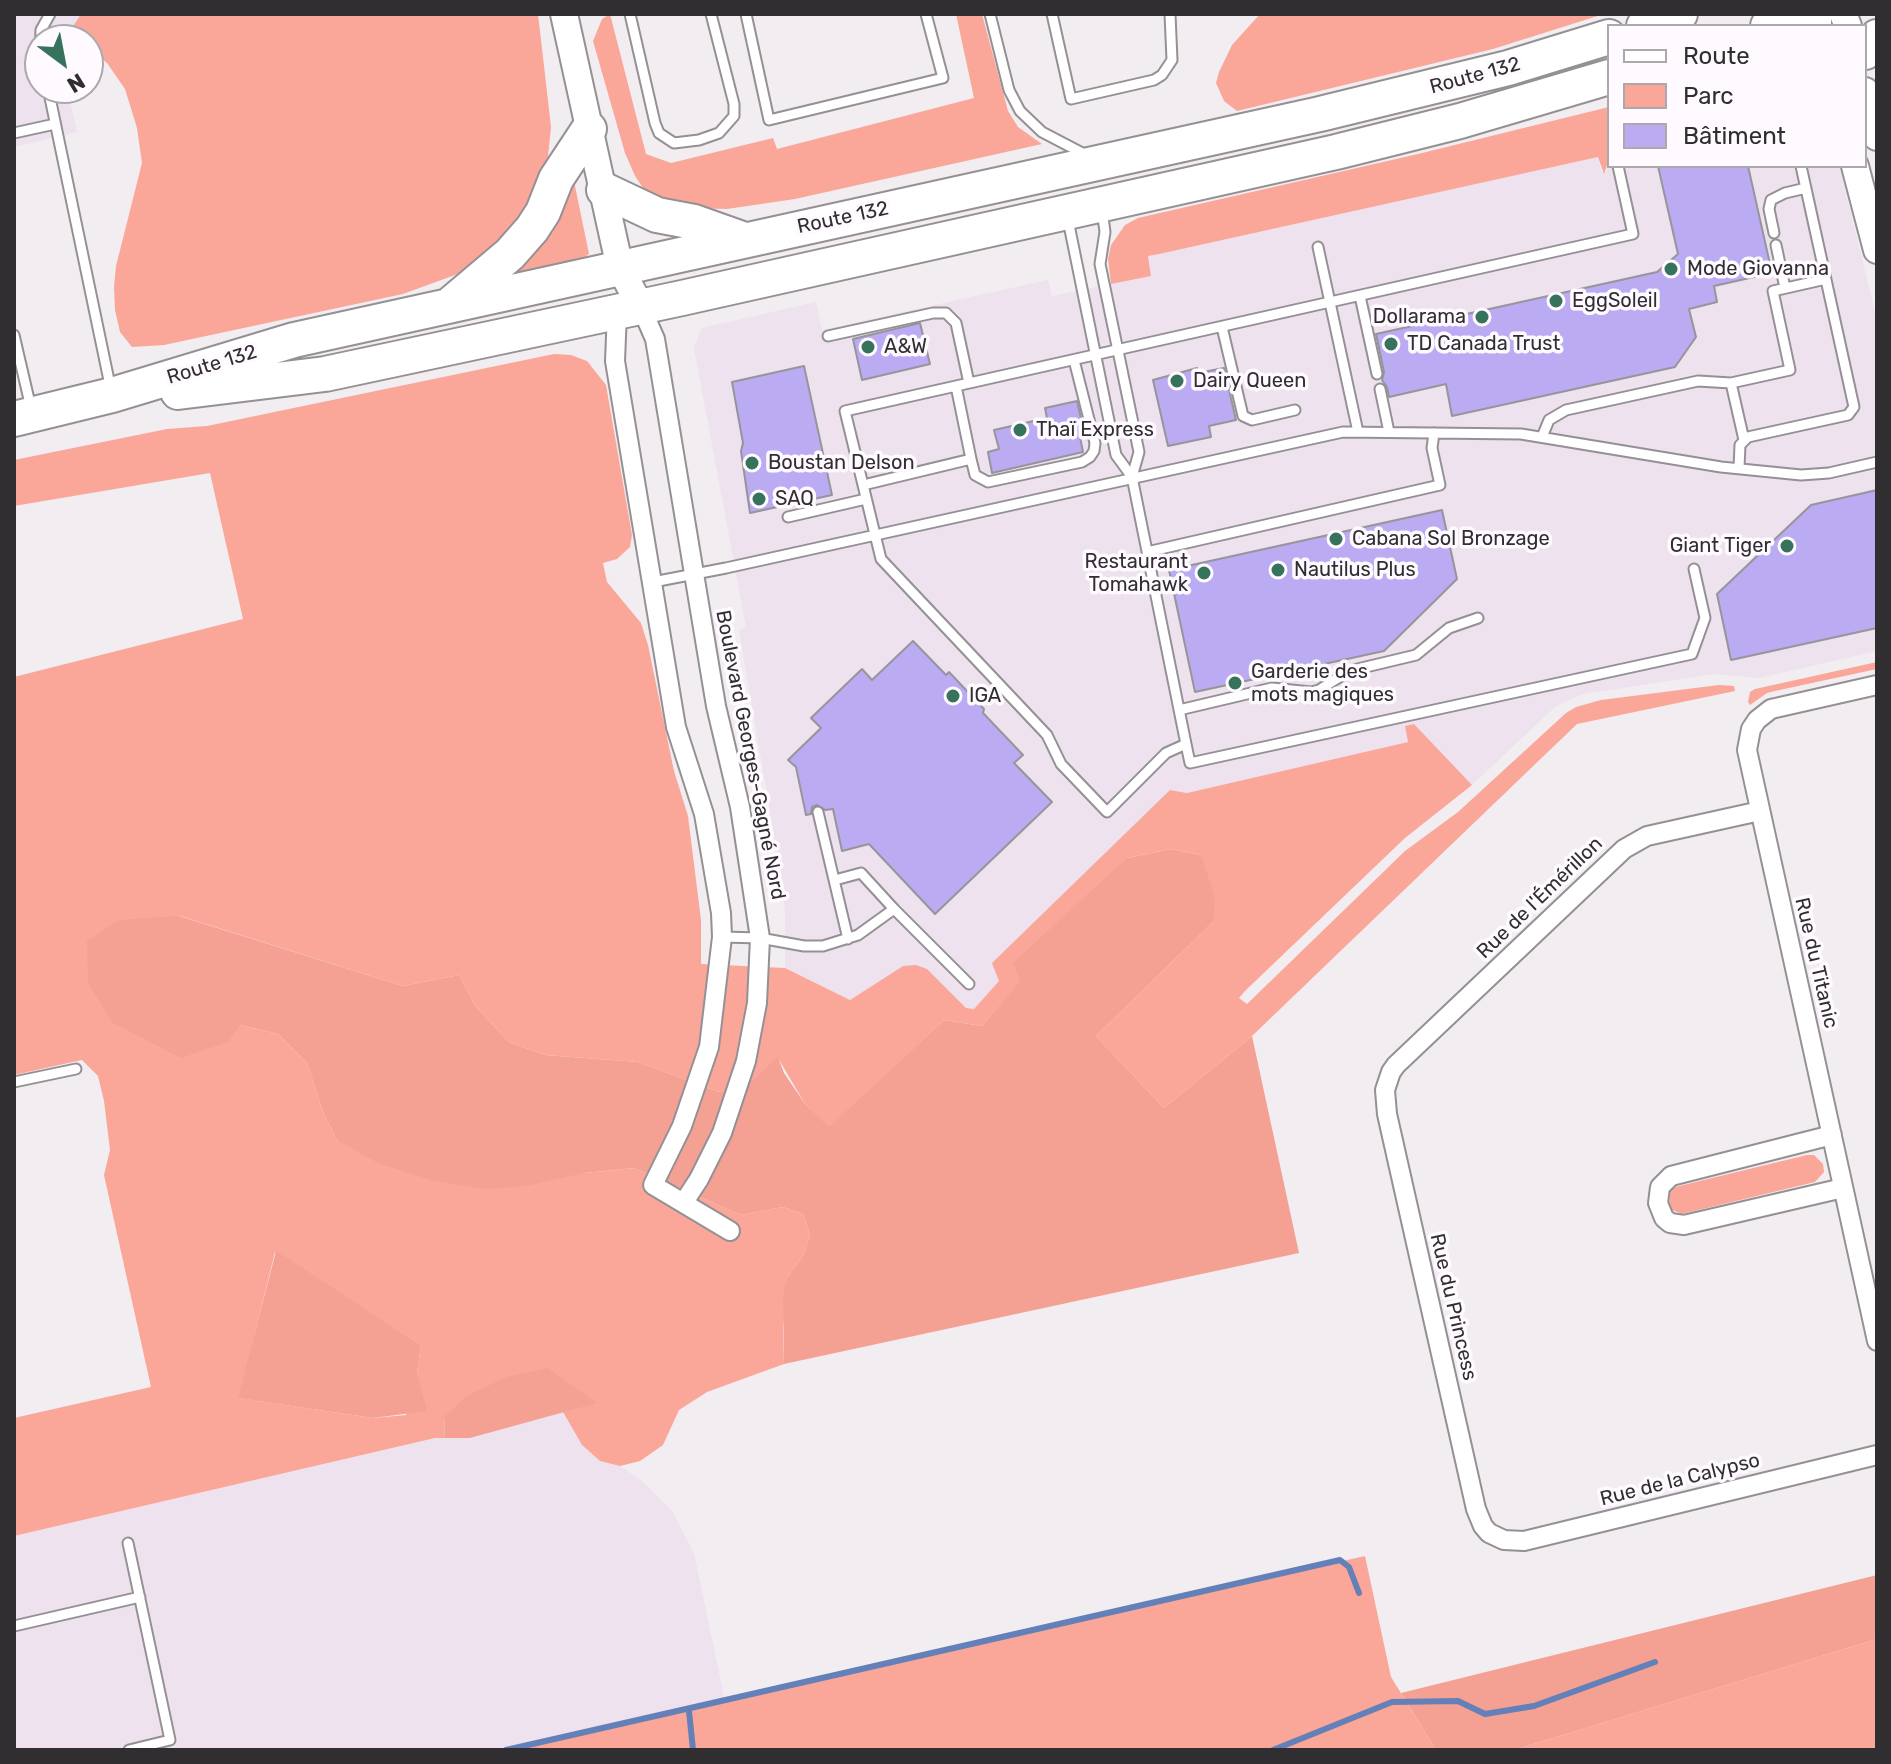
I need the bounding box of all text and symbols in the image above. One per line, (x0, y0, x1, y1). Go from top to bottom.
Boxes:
north arrow (24, 24, 104, 104)
legend (1607, 24, 1867, 168)
text: Route (1683, 42, 1750, 70)
street label: Route 132 (1427, 52, 1523, 100)
text: N (62, 67, 90, 99)
text: Parc (1683, 82, 1734, 110)
text: Bâtiment (1683, 122, 1786, 150)
street label: Route 132 (795, 197, 891, 239)
place label: Mode Giovanna (1687, 257, 1829, 281)
marker: Mode Giovanna (1662, 260, 1680, 278)
place label: EggSoleil (1572, 289, 1658, 313)
marker: EggSoleil (1547, 292, 1565, 310)
place label: Dollarama (1373, 305, 1466, 329)
marker: Dollarama (1473, 308, 1491, 326)
place label: TD Canada Trust (1407, 332, 1560, 356)
place label: A&W (884, 335, 927, 359)
marker: TD Canada Trust (1382, 335, 1400, 353)
marker: A&W (859, 338, 877, 356)
street label: Route 132 (164, 340, 260, 390)
place label: Dairy Queen (1193, 369, 1306, 393)
marker: Dairy Queen (1168, 372, 1186, 390)
place label: Thaï Express (1036, 418, 1154, 442)
marker: Thaï Express (1011, 421, 1029, 439)
place label: Boustan Delson (768, 451, 915, 475)
marker: Boustan Delson (743, 454, 761, 472)
place label: SAQ (775, 487, 814, 511)
marker: SAQ (750, 490, 768, 508)
place label: Cabana Sol Bronzage (1352, 527, 1550, 551)
marker: Cabana Sol Bronzage (1327, 530, 1345, 548)
place label: Giant Tiger (1670, 534, 1771, 558)
marker: Giant Tiger (1778, 537, 1796, 555)
place label: Restaurant Tomahawk (1084, 550, 1188, 597)
place label: Nautilus Plus (1294, 558, 1416, 582)
marker: Nautilus Plus (1269, 561, 1287, 579)
marker: Restaurant Tomahawk (1195, 564, 1213, 582)
street label: Boulevard Georges-Gagné Nord (710, 608, 790, 902)
place label: Garderie des mots magiques (1251, 660, 1394, 707)
marker: Garderie des mots magiques (1226, 674, 1244, 692)
place label: IGA (969, 684, 1001, 708)
marker: IGA (944, 687, 962, 705)
street label: Rue de l'Émérillon (1472, 832, 1608, 964)
street label: Rue du Titanic (1789, 895, 1843, 1031)
street label: Rue du Princess (1424, 1231, 1482, 1383)
street label: Rue de la Calypso (1598, 1449, 1762, 1511)

